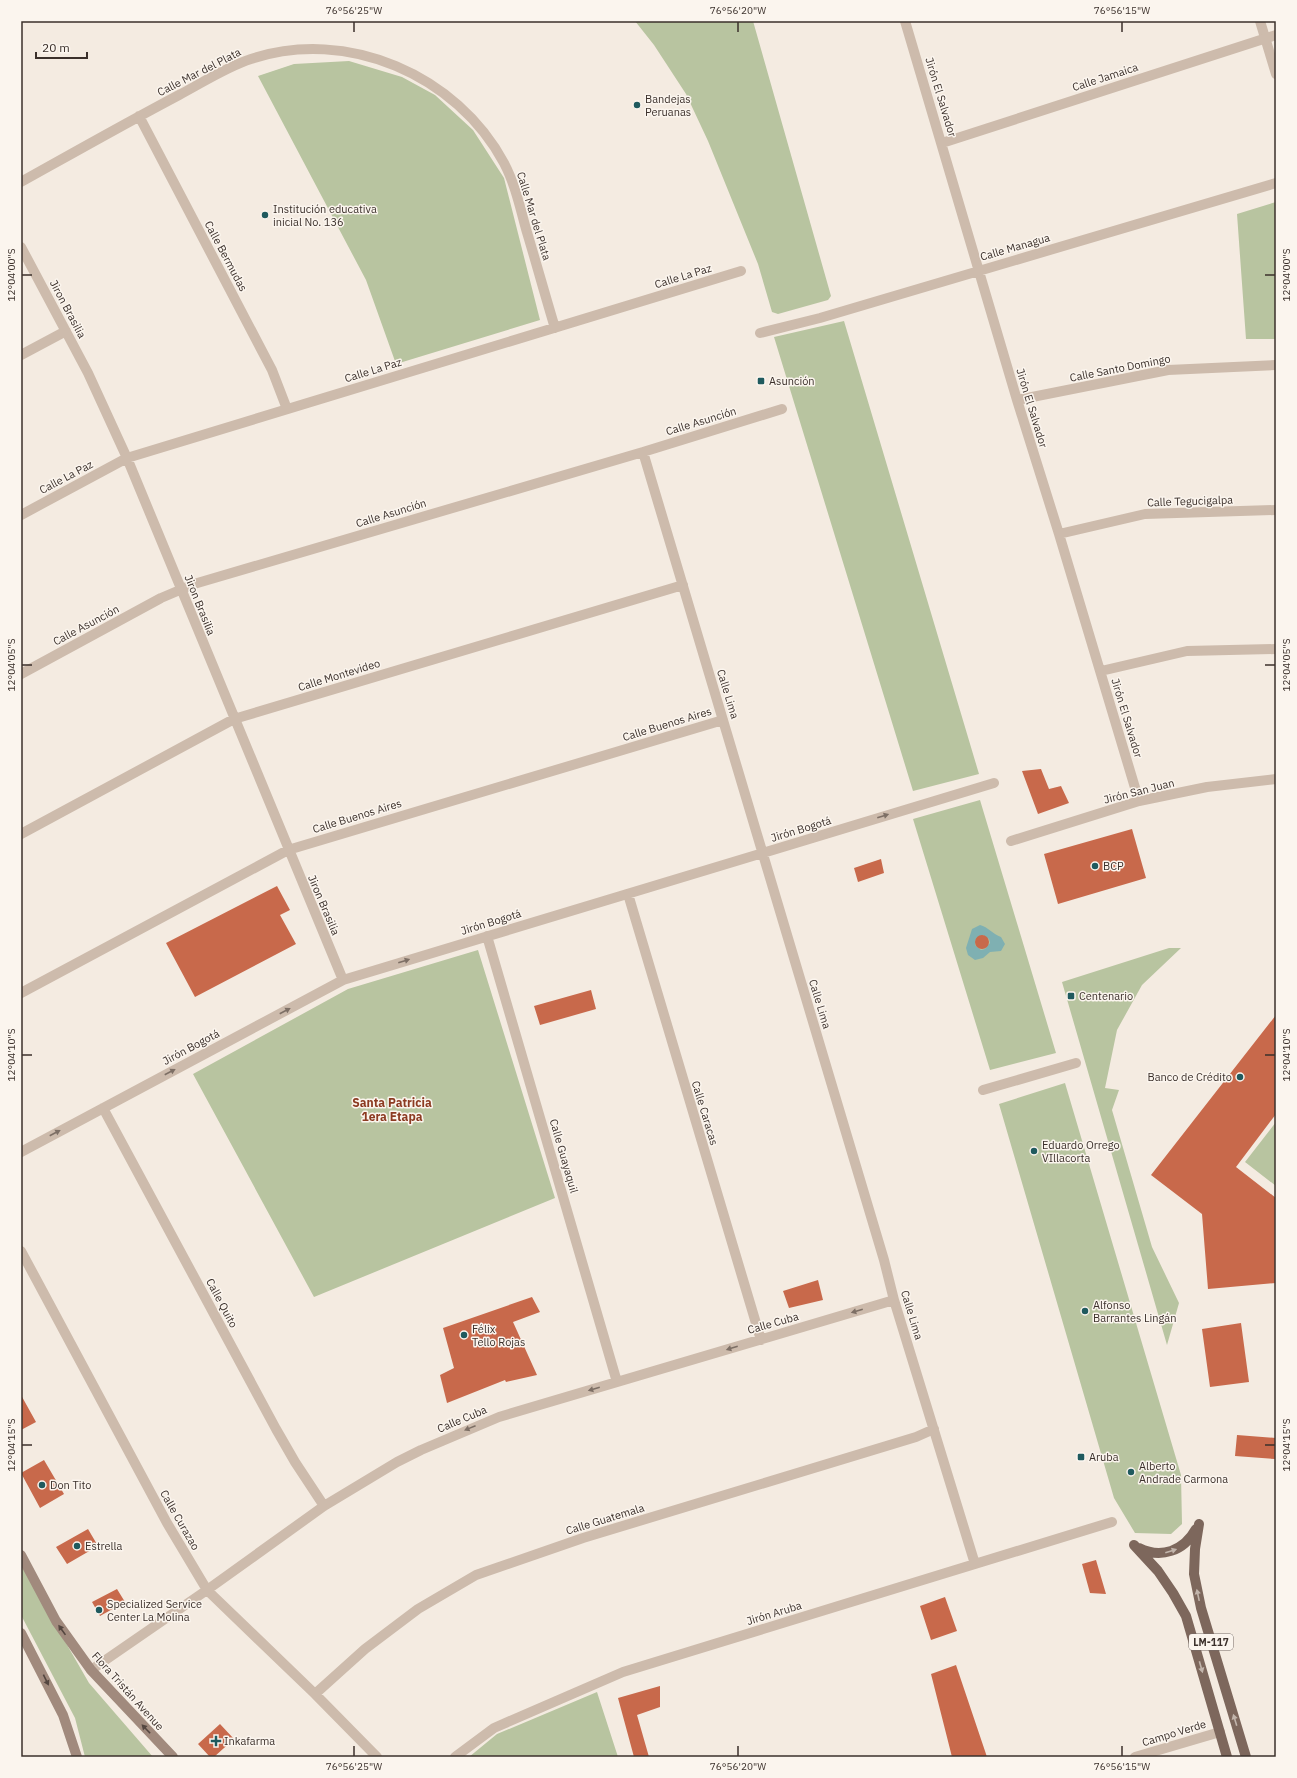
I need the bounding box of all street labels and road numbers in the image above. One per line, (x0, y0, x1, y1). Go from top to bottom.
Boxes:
street label: Calle Mar del Plata (155, 45, 243, 99)
street label: Jirón El Salvador (922, 56, 960, 138)
street label: Calle Jamaica (1070, 60, 1140, 94)
street label: Calle Mar del Plata (514, 170, 554, 262)
street label: Calle Bermudas (202, 218, 250, 294)
street label: Calle Managua (978, 230, 1052, 264)
street label: Calle La Paz (653, 261, 713, 291)
street label: Jiron Brasilia (47, 277, 89, 341)
street label: Calle Santo Domingo (1068, 351, 1172, 385)
street label: Calle La Paz (343, 355, 403, 385)
street label: Jirón El Salvador (1013, 367, 1051, 449)
street label: Calle Asunción (664, 404, 738, 438)
street label: Calle La Paz (37, 457, 95, 497)
street label: Calle Tegucigalpa (1147, 492, 1233, 509)
street label: Calle Asunción (354, 496, 428, 530)
street label: Jiron Brasilia (181, 573, 219, 637)
street label: Calle Asunción (51, 602, 121, 648)
street label: Calle Montevideo (296, 656, 382, 694)
street label: Calle Lima (714, 668, 742, 721)
street label: Jirón El Salvador (1108, 677, 1146, 759)
street label: Calle Buenos Aires (621, 704, 713, 744)
street label: Jirón San Juan (1102, 775, 1176, 807)
street label: Calle Buenos Aires (311, 796, 403, 836)
street label: Jirón Bogotá (769, 813, 833, 845)
street label: Jiron Brasilia (305, 873, 343, 937)
street label: Jirón Bogotá (459, 906, 523, 938)
street label: Calle Lima (806, 978, 834, 1031)
street label: Jirón Bogotá (160, 1026, 222, 1068)
street label: Calle Caracas (689, 1079, 721, 1147)
street label: Calle Guayaquil (547, 1117, 581, 1195)
street label: Calle Quito (203, 1276, 241, 1330)
street label: Calle Lima (898, 1289, 926, 1342)
street label: Calle Cuba (746, 1309, 800, 1337)
street label: Calle Cuba (435, 1402, 489, 1436)
street label: Calle Curazao (157, 1487, 203, 1553)
street label: Calle Guatemala (564, 1500, 646, 1538)
street label: Jirón Aruba (745, 1598, 803, 1628)
road number: LM-117 (1189, 1634, 1233, 1650)
street label: Flora Tristán Avenue (89, 1649, 167, 1733)
street label: Campo Verde (1140, 1717, 1208, 1749)

